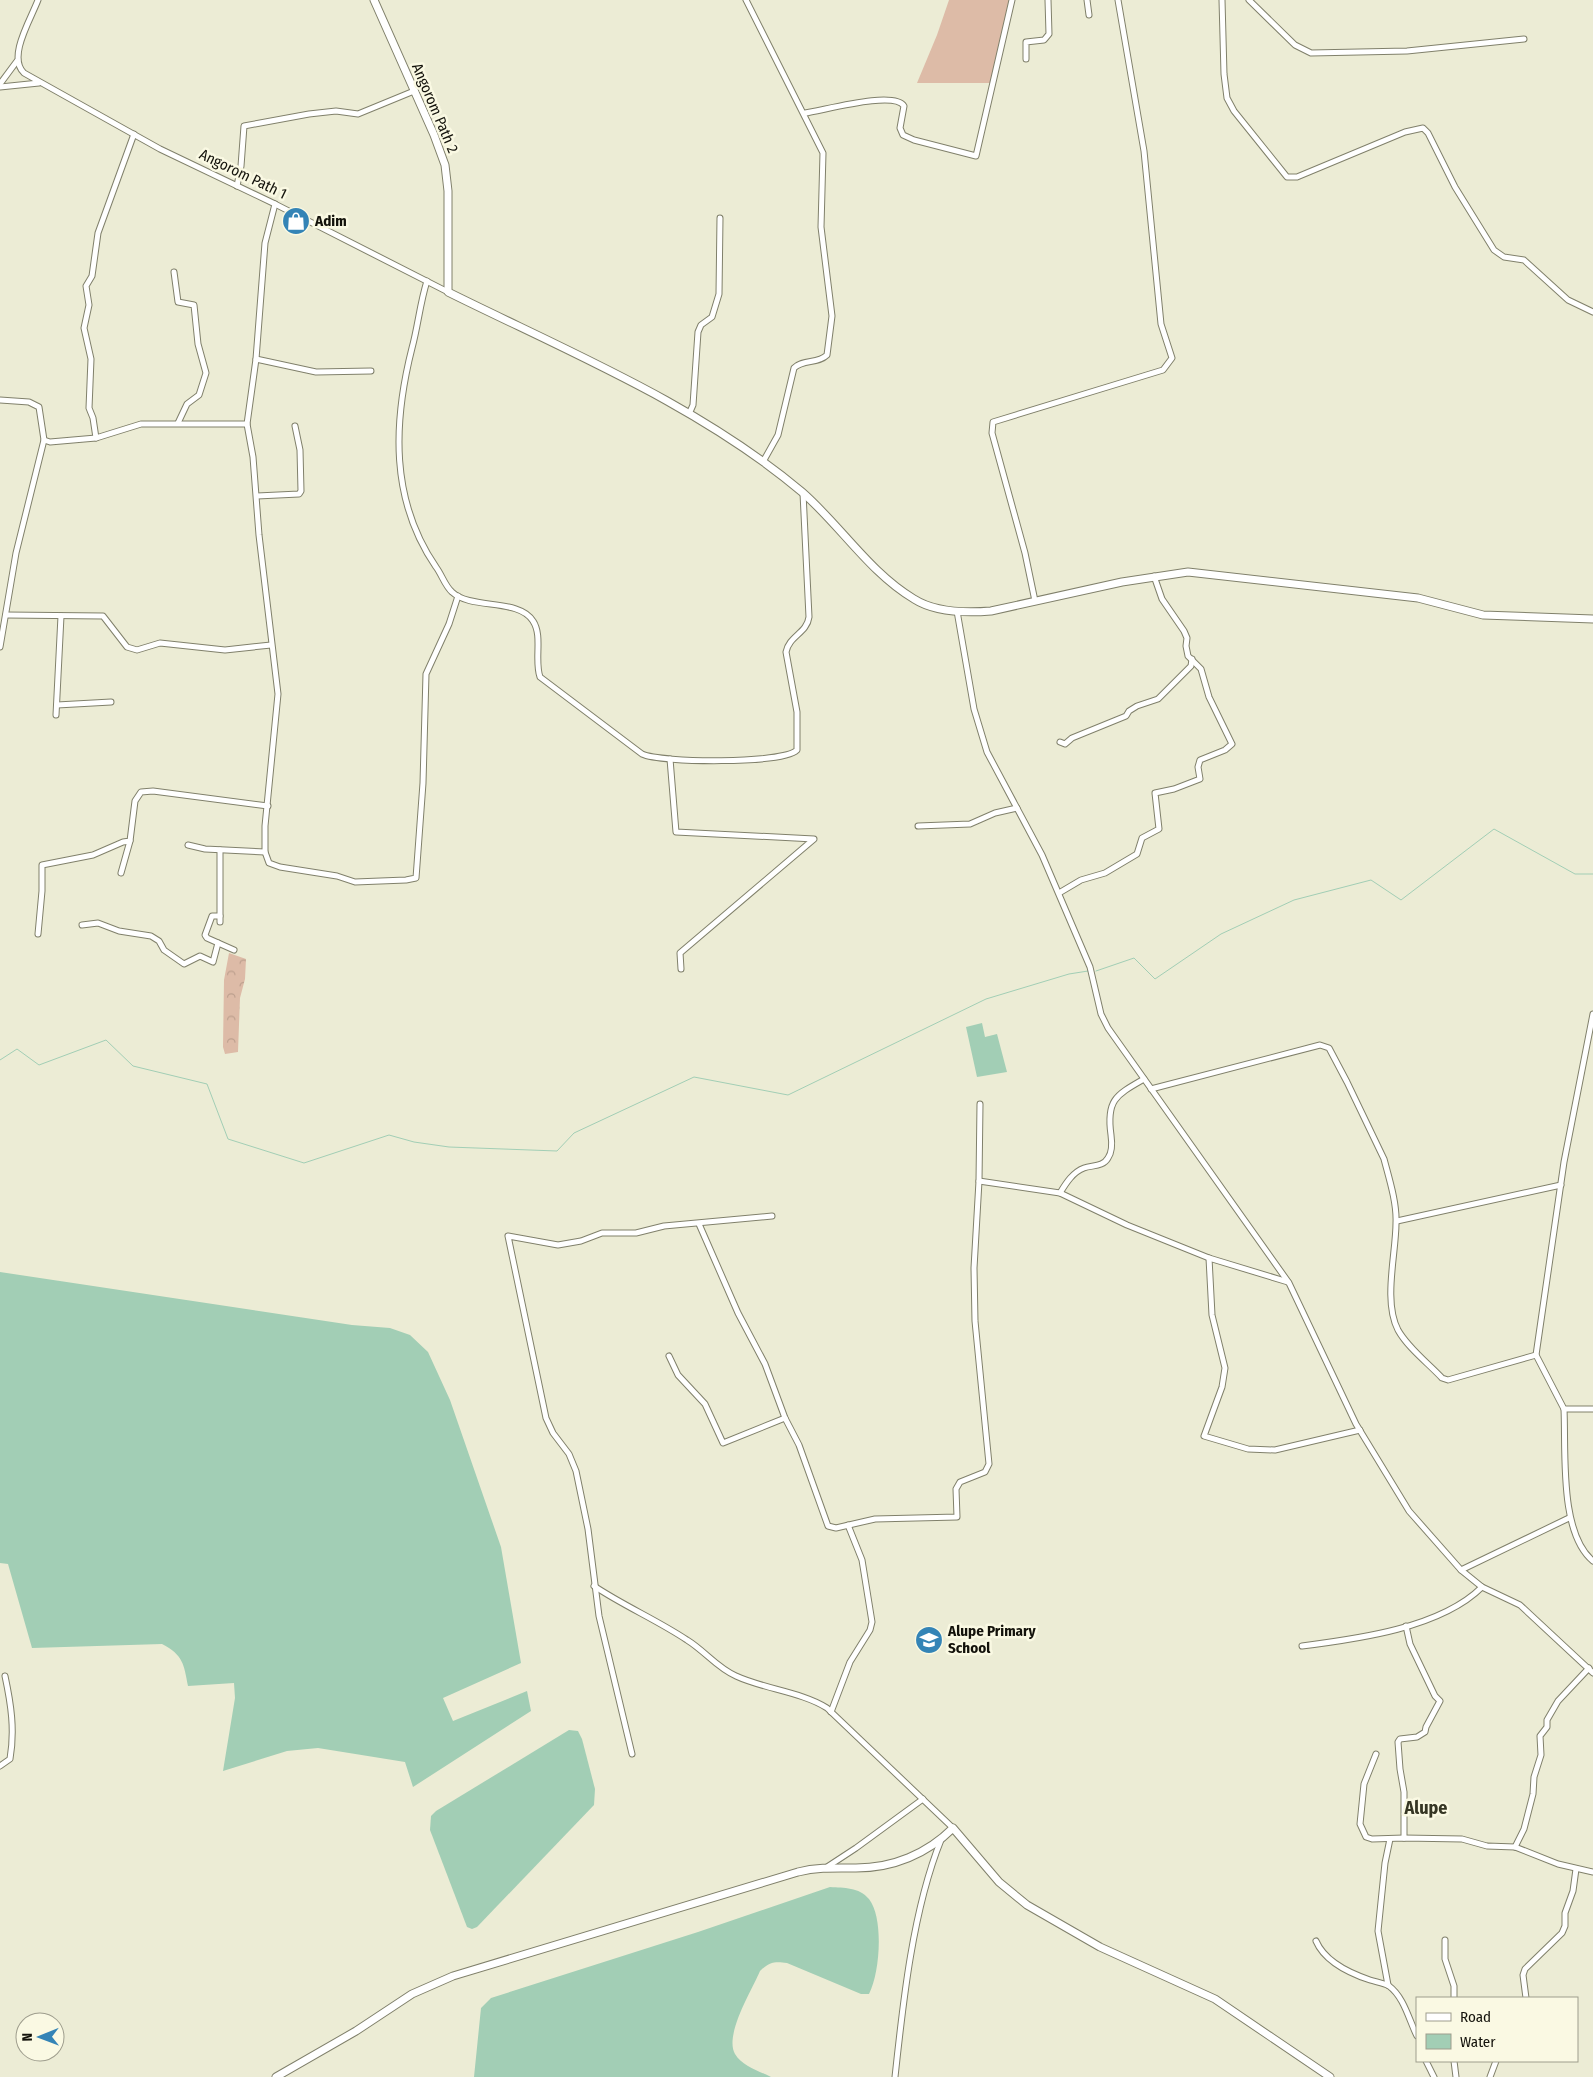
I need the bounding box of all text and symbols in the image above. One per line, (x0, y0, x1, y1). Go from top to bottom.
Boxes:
street label: Angorom Path 2 (408, 60, 462, 156)
street label: Angorom Path 1 (196, 145, 290, 203)
shop icon: Adim (281, 206, 311, 236)
place label: Adim (314, 212, 347, 230)
place label: Alupe Primary School (947, 1622, 1037, 1657)
school or university icon: Alupe Primary School (914, 1625, 944, 1655)
district label: Alupe (1404, 1797, 1447, 1819)
legend (1416, 1997, 1578, 2062)
text: Road (1460, 2008, 1491, 2026)
north arrow (15, 2012, 65, 2062)
text: N (19, 2033, 36, 2042)
text: Water (1460, 2033, 1496, 2051)

